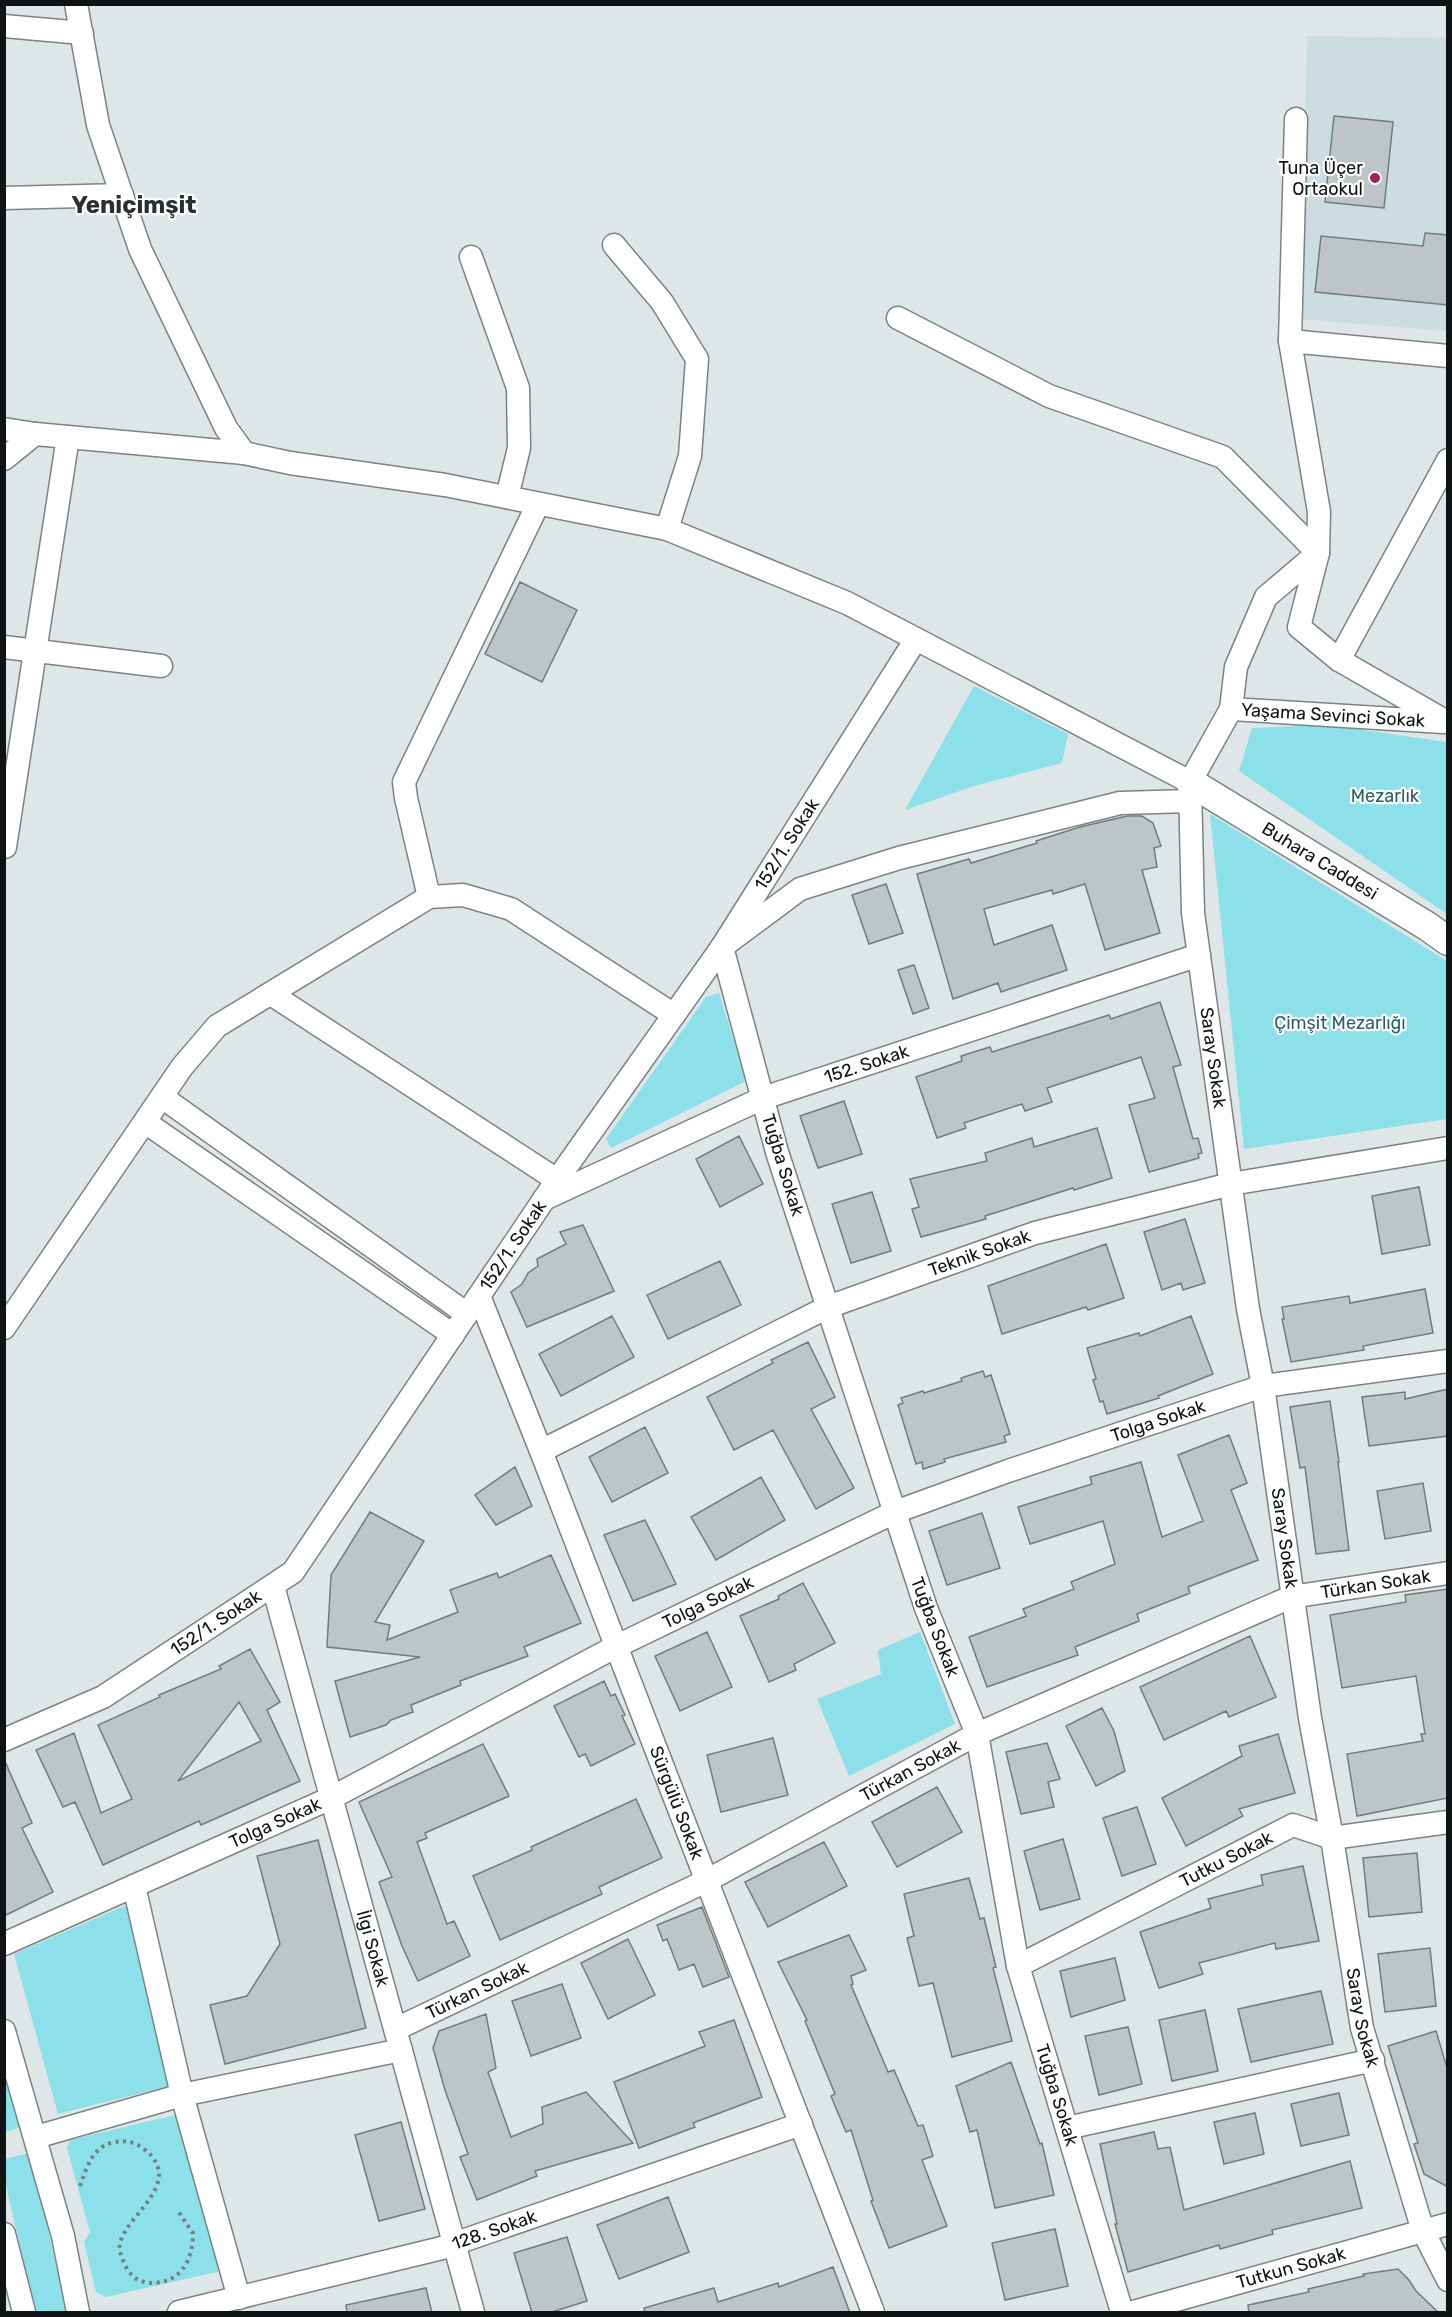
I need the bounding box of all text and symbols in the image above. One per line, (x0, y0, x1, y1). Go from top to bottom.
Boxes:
place label: Tuna Üçer Ortaokul (1278, 157, 1363, 200)
marker: Tuna Üçer Ortaokul (1368, 171, 1382, 185)
district label: Yeniçimşit (71, 191, 197, 219)
street label: Yaşama Sevinci Sokak (1240, 699, 1426, 732)
park label: Mezarlık (1351, 785, 1420, 807)
street label: 152/1. Sokak (750, 794, 824, 894)
street label: Buhara Caddesi (1258, 817, 1382, 905)
street label: Saray Sokak (1195, 1006, 1231, 1110)
park label: Çimşit Mezarlığı (1274, 1012, 1406, 1034)
street label: 152. Sokak (821, 1040, 912, 1088)
street label: Tuğba Sokak (757, 1111, 809, 1219)
street label: 152/1. Sokak (475, 1196, 552, 1295)
street label: Teknik Sokak (926, 1224, 1034, 1281)
street label: Tolga Sokak (1108, 1395, 1209, 1447)
street label: Saray Sokak (1267, 1486, 1303, 1591)
street label: Türkan Sokak (1319, 1565, 1433, 1603)
street label: Tolga Sokak (659, 1571, 758, 1633)
street label: Tuğba Sokak (906, 1574, 964, 1681)
street label: 152/1. Sokak (166, 1585, 266, 1661)
street label: Türkan Sokak (856, 1734, 965, 1806)
street label: Sürgülü Sokak (645, 1743, 709, 1863)
street label: Tolga Sokak (226, 1793, 325, 1853)
street label: Tutku Sokak (1176, 1826, 1277, 1892)
street label: İlgi Sokak (352, 1908, 394, 1990)
street label: Türkan Sokak (422, 1956, 533, 2024)
street label: Saray Sokak (1342, 1966, 1384, 2071)
street label: Tuğba Sokak (1031, 2041, 1083, 2149)
street label: 128. Sokak (449, 2205, 540, 2255)
street label: Tutkun Sokak (1234, 2242, 1349, 2294)

